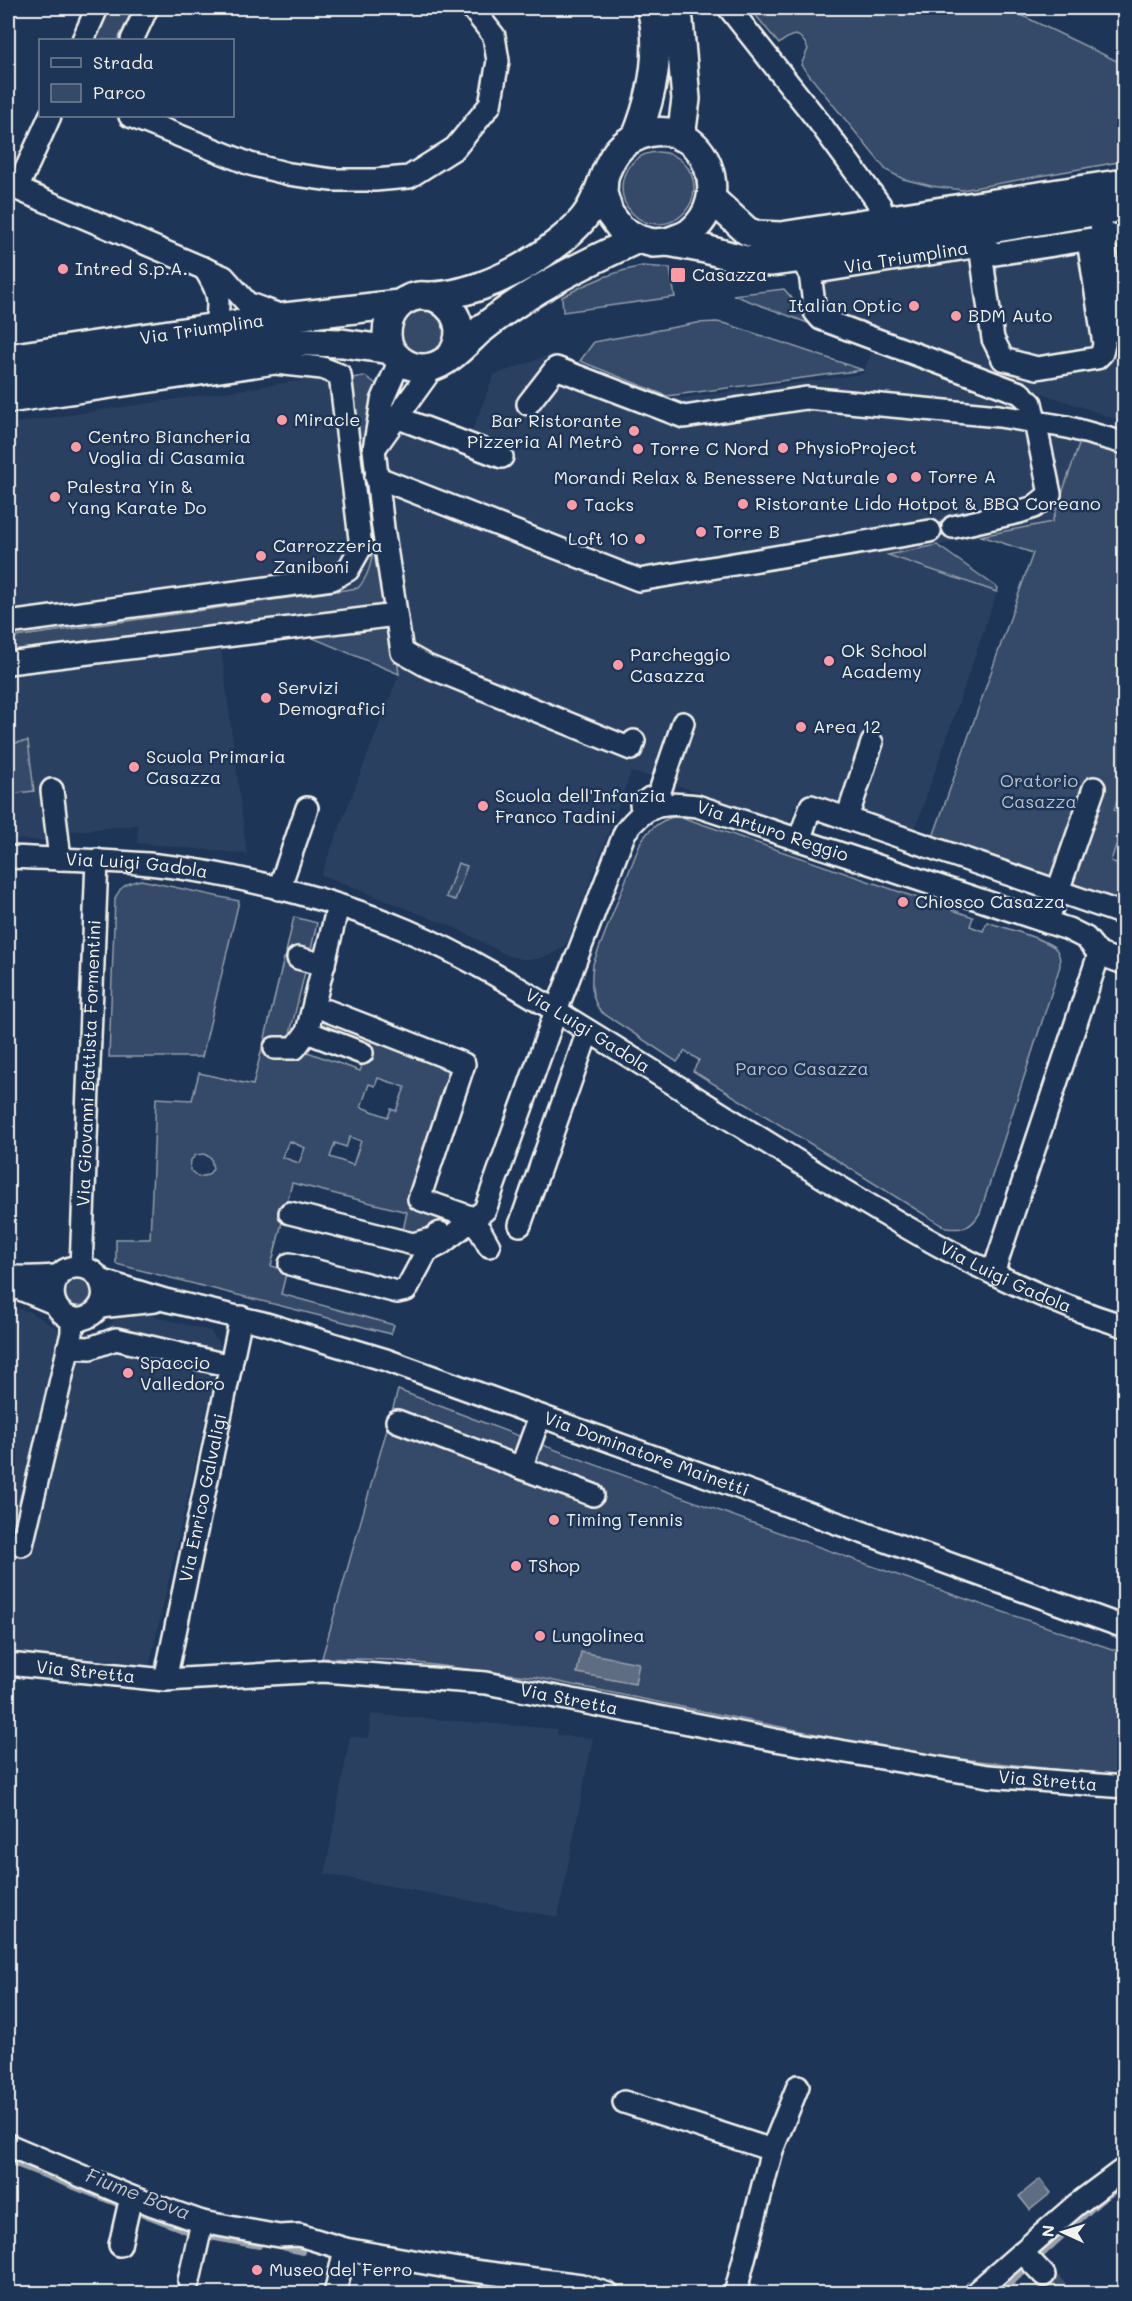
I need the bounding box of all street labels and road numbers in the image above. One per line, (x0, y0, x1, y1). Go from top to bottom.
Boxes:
street label: Via Triumplina (842, 235, 970, 278)
street label: Via Triumplina (138, 307, 265, 349)
street label: Via Arturo Reggio (694, 794, 852, 867)
street label: Via Luigi Gadola (65, 846, 210, 883)
street label: Via Giovanni Battista Formentini (70, 919, 106, 1207)
street label: Via Luigi Gadola (521, 982, 655, 1078)
street label: Via Luigi Gadola (936, 1235, 1075, 1318)
street label: Via Dominatore Mainetti (541, 1405, 753, 1501)
street label: Via Enrico Galvaligi (173, 1411, 231, 1584)
street label: Via Stretta (35, 1654, 136, 1688)
street label: Via Stretta (518, 1677, 620, 1720)
street label: Via Stretta (997, 1764, 1098, 1796)

